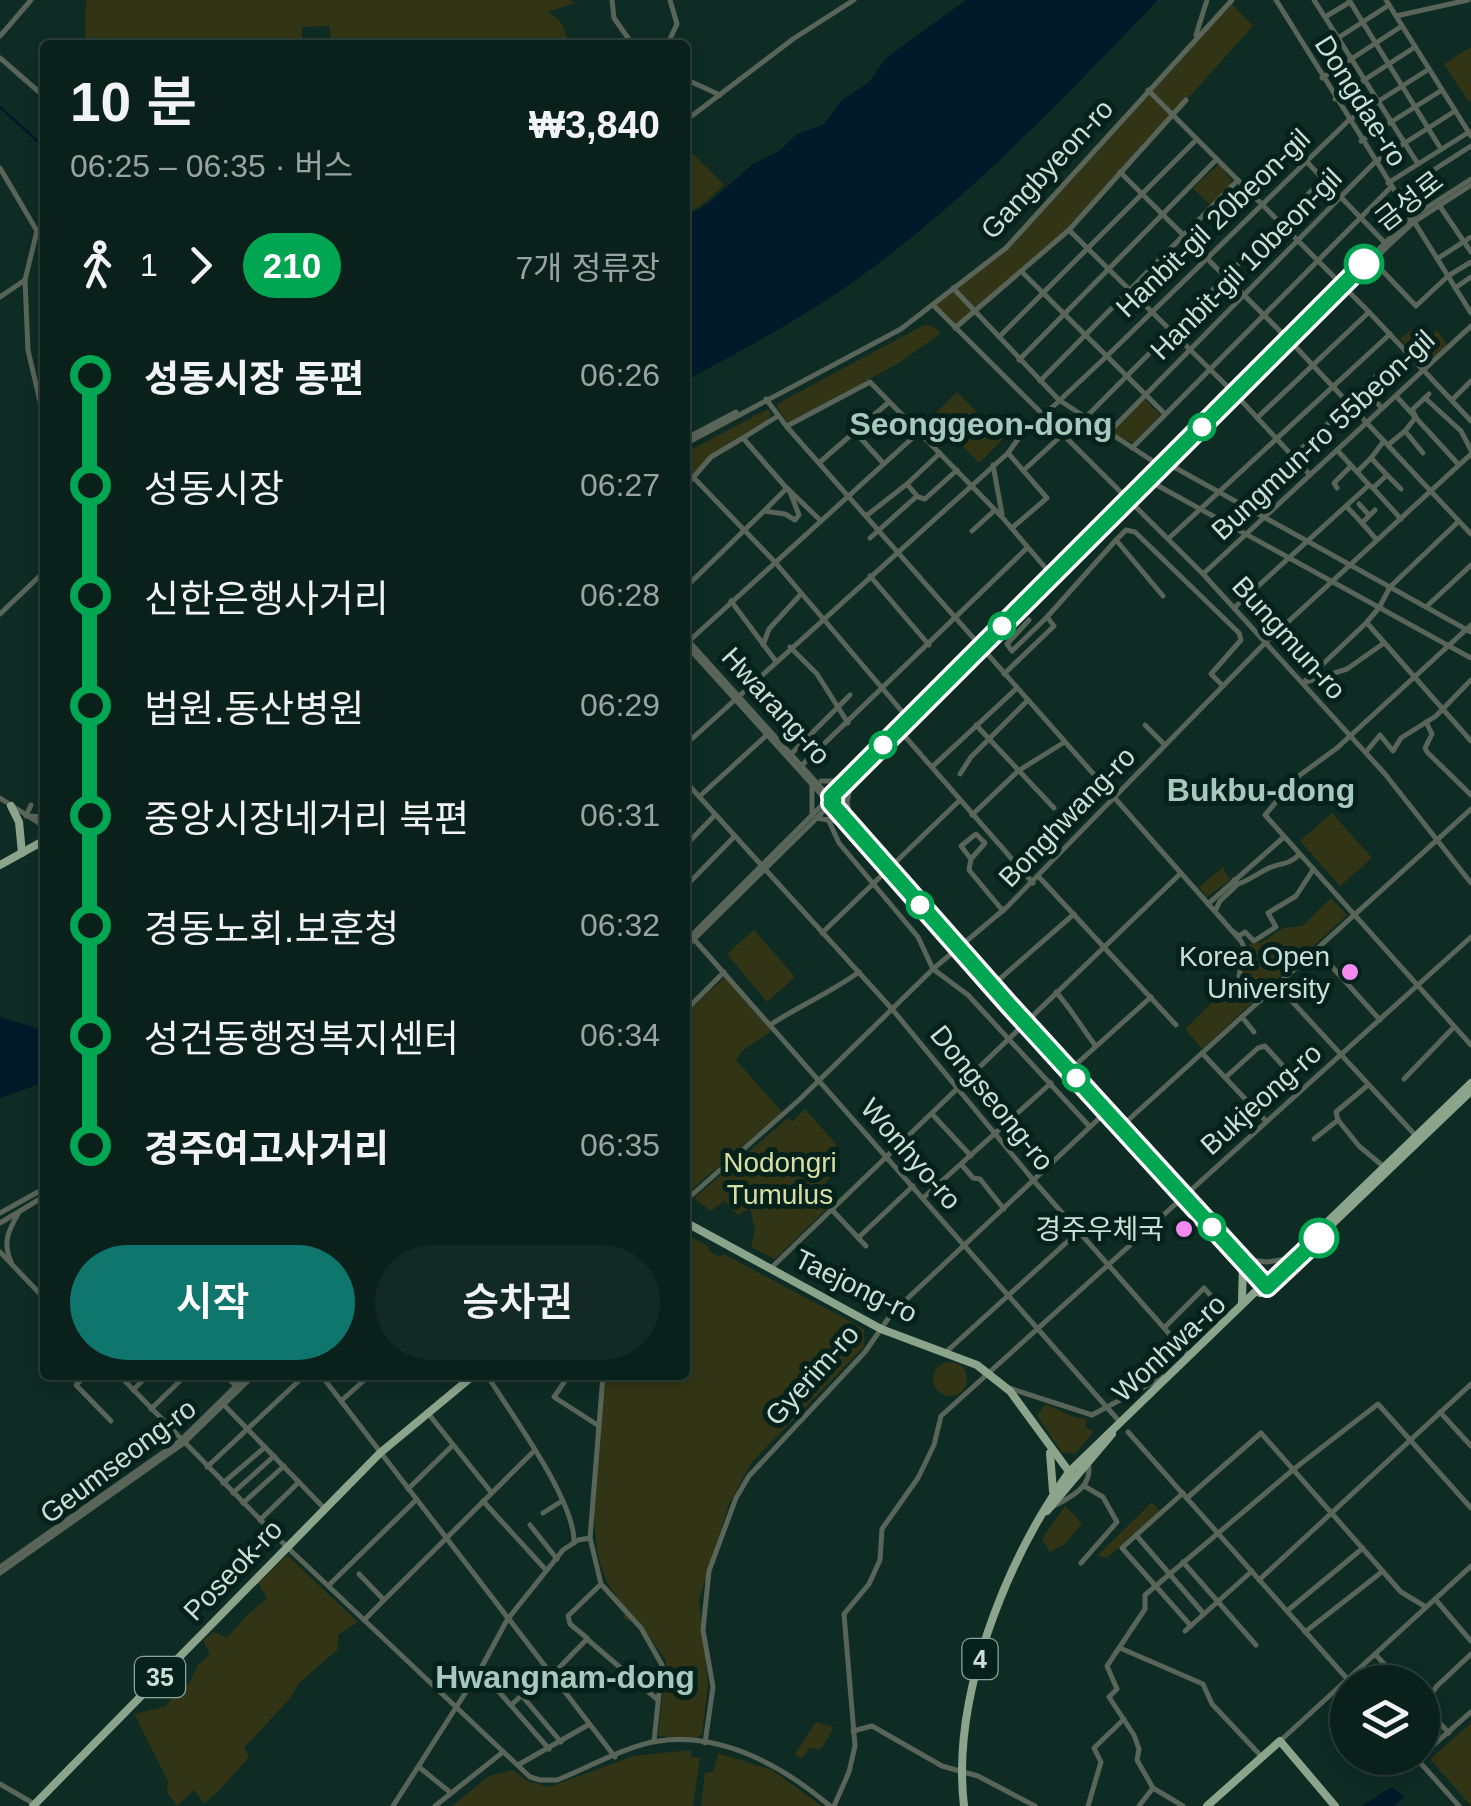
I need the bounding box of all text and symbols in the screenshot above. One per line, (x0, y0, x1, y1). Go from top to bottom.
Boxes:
street label: Dongdae-ro (1309, 30, 1413, 172)
text: 10 분 (70, 71, 197, 133)
street label: Gangbyeon-ro (975, 93, 1119, 245)
text: ₩3,840 (529, 104, 660, 146)
street label: Hanbit-gil 20beon-gil (1110, 123, 1316, 323)
text: 06:25 – 06:35 · 버스 (70, 148, 353, 184)
street label: Hanbit-gil 10beon-gil (1144, 162, 1348, 366)
street label: 금성로 (1369, 165, 1449, 237)
icon: walk (70, 238, 125, 293)
icon: forward (173, 238, 228, 293)
unlabelled marker (1345, 245, 1383, 283)
text: 210 (263, 246, 321, 285)
text: 1 (140, 247, 158, 283)
text: 7개 정류장 (516, 250, 660, 286)
street label: Bungmun-ro 55beon-gil (1205, 324, 1441, 546)
text: 06:26 (580, 357, 660, 393)
text: 성동시장 동편 (144, 358, 364, 400)
district label: Seonggeon-dong (849, 406, 1113, 442)
unlabelled marker (1189, 414, 1215, 440)
text: 06:27 (580, 467, 660, 503)
text: 성동시장 (144, 468, 284, 510)
street label: Bungmun-ro (1226, 570, 1352, 706)
text: 06:28 (580, 577, 660, 613)
text: 신한은행사거리 (144, 578, 389, 620)
unlabelled marker (989, 613, 1015, 639)
street label: Hwarang-ro (716, 641, 836, 771)
text: 06:29 (580, 687, 660, 723)
text: 법원.동산병원 (144, 688, 364, 730)
unlabelled marker (870, 732, 896, 758)
street label: Bonghwang-ro (993, 741, 1141, 893)
district label: Bukbu-dong (1167, 772, 1355, 808)
text: 06:31 (580, 797, 660, 833)
text: 중앙시장네거리 북편 (144, 798, 469, 840)
unlabelled marker (907, 892, 933, 918)
text: 06:32 (580, 907, 660, 943)
text: 경동노회.보훈청 (144, 908, 399, 950)
place label: Korea Open University (1179, 941, 1330, 1004)
marker: Korea Open University (1339, 961, 1361, 983)
text: 06:34 (580, 1017, 660, 1053)
text: 성건동행정복지센터 (144, 1018, 459, 1060)
street label: Dongseong-ro (924, 1019, 1060, 1177)
street label: Bukjeong-ro (1195, 1037, 1327, 1161)
unlabelled marker (1063, 1065, 1089, 1091)
street label: Wonhyo-ro (855, 1092, 967, 1216)
text: 06:35 (580, 1127, 660, 1163)
text: 경주여고사거리 (144, 1128, 389, 1170)
park label: Nodongri Tumulus (723, 1147, 837, 1210)
place label: 경주우체국 (1035, 1214, 1164, 1245)
unlabelled marker (1199, 1214, 1225, 1240)
marker: 경주우체국 (1173, 1218, 1195, 1240)
unlabelled marker (1300, 1219, 1338, 1257)
street label: Taejong-ro (790, 1243, 922, 1329)
button: 시작 (70, 1245, 355, 1360)
button: 승차권 (375, 1245, 660, 1360)
street label: Wonhwa-ro (1106, 1288, 1232, 1408)
street label: Gyerim-ro (759, 1318, 865, 1432)
street label: Geumseong-ro (34, 1392, 202, 1530)
street label: Poseok-ro (178, 1513, 288, 1627)
road number: 4 (962, 1639, 998, 1679)
road number: 35 (135, 1657, 185, 1697)
district label: Hwangnam-dong (435, 1659, 695, 1695)
map controls (1330, 1665, 1440, 1775)
button: layers (1330, 1665, 1440, 1775)

